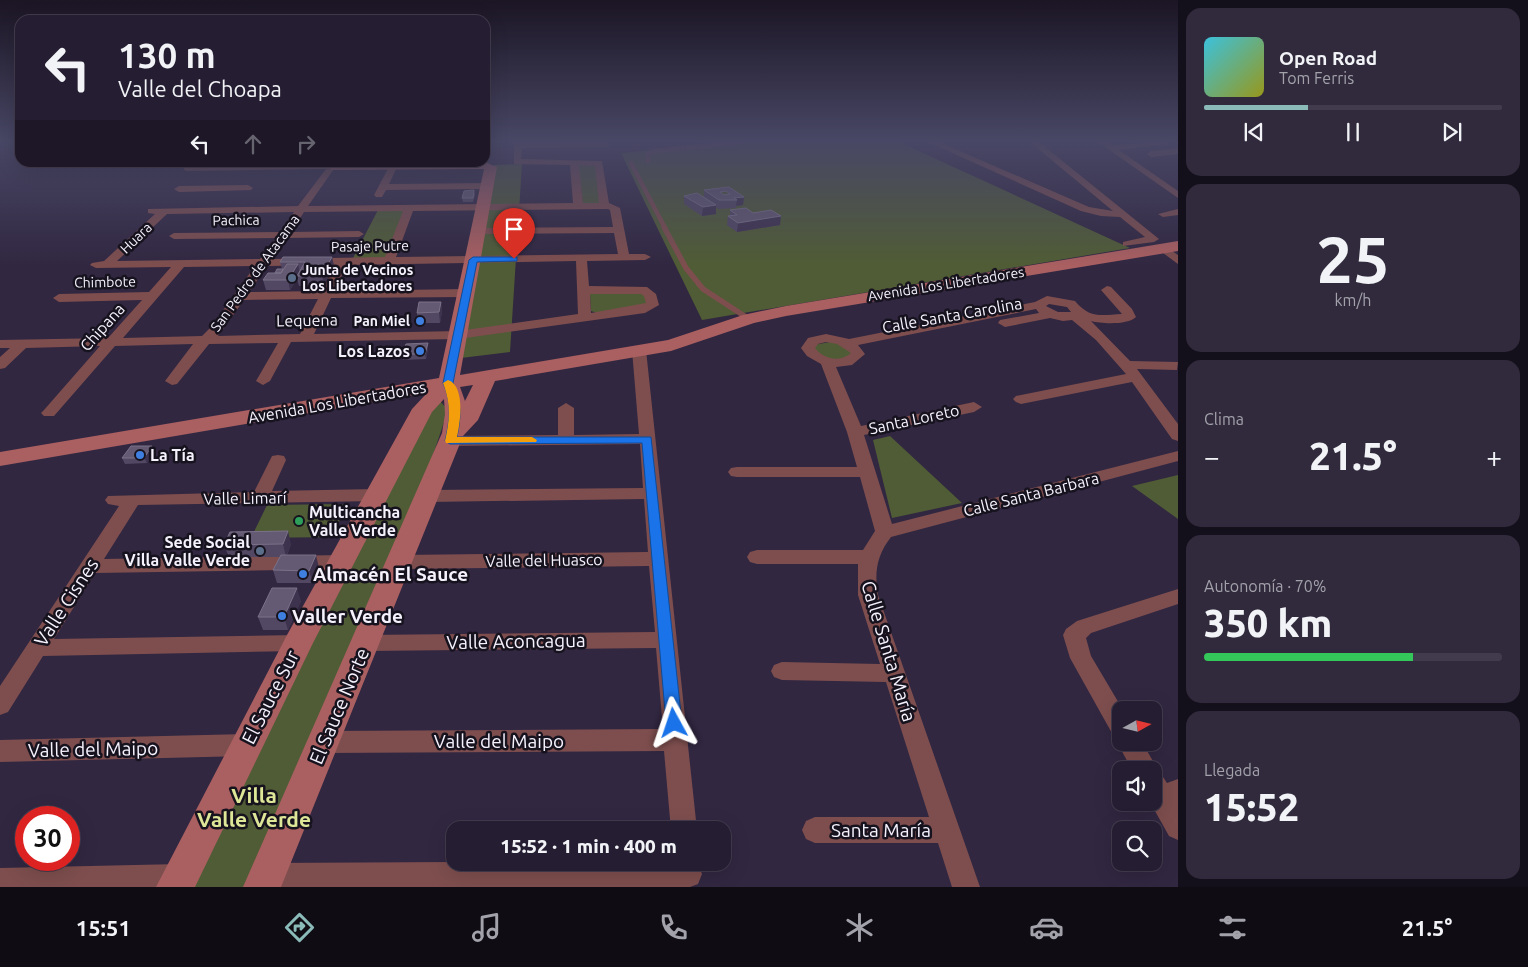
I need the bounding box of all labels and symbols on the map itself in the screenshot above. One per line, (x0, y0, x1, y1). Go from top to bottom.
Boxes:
pin (493, 208, 535, 259)
street label: San Pedro de Atacama (207, 212, 303, 334)
street label: Pachica (212, 212, 260, 228)
street label: Huara (117, 219, 155, 257)
street label: Pasaje Putre (331, 237, 409, 255)
place label: Junta de Vecinos Los Libertadores (302, 262, 414, 294)
street label: Avenida Los Libertadores (867, 264, 1025, 304)
marker: Junta de Vecinos Los Libertadores (286, 272, 298, 284)
street label: Chimbote (74, 273, 136, 291)
street label: Calle Santa Carolina (881, 294, 1023, 336)
street label: Chipana (76, 300, 128, 354)
street label: Lequena (276, 310, 338, 330)
place label: Pan Miel (354, 313, 410, 329)
marker: Pan Miel (414, 315, 426, 327)
place label: Los Lazos (338, 342, 410, 360)
marker: Los Lazos (414, 345, 426, 357)
street label: Avenida Los Libertadores (247, 377, 427, 427)
street label: Santa Loreto (867, 401, 961, 437)
place label: La Tía (150, 446, 195, 464)
marker: La Tía (134, 449, 146, 461)
street label: Calle Santa Barbara (961, 468, 1101, 520)
street label: Valle Limarí (203, 488, 288, 508)
place label: Multicancha Valle Verde (309, 503, 400, 539)
marker: Multicancha Valle Verde (293, 515, 305, 527)
place label: Sede Social Villa Valle Verde (125, 533, 250, 569)
marker: Sede Social Villa Valle Verde (254, 545, 266, 557)
street label: Valle del Huasco (485, 550, 603, 570)
street label: Valle Cisnes (29, 554, 103, 650)
place label: Almacén El Sauce (313, 563, 468, 585)
marker: Almacén El Sauce (297, 568, 309, 580)
street label: Calle Santa María (857, 578, 921, 724)
place label: Valler Verde (292, 605, 403, 627)
marker: Valler Verde (276, 610, 288, 622)
street label: Valle Aconcagua (446, 629, 586, 653)
street label: El Sauce Norte (305, 645, 373, 767)
street label: El Sauce Sur (237, 646, 303, 748)
position arrow (647, 696, 699, 748)
north arrow (1112, 701, 1162, 751)
street label: Valle del Maipo (434, 730, 564, 752)
street label: Valle del Maipo (28, 737, 158, 761)
district label: Villa Valle Verde (197, 783, 311, 831)
speed limit sign: 30 (15, 806, 80, 871)
street label: Santa María (831, 819, 931, 841)

